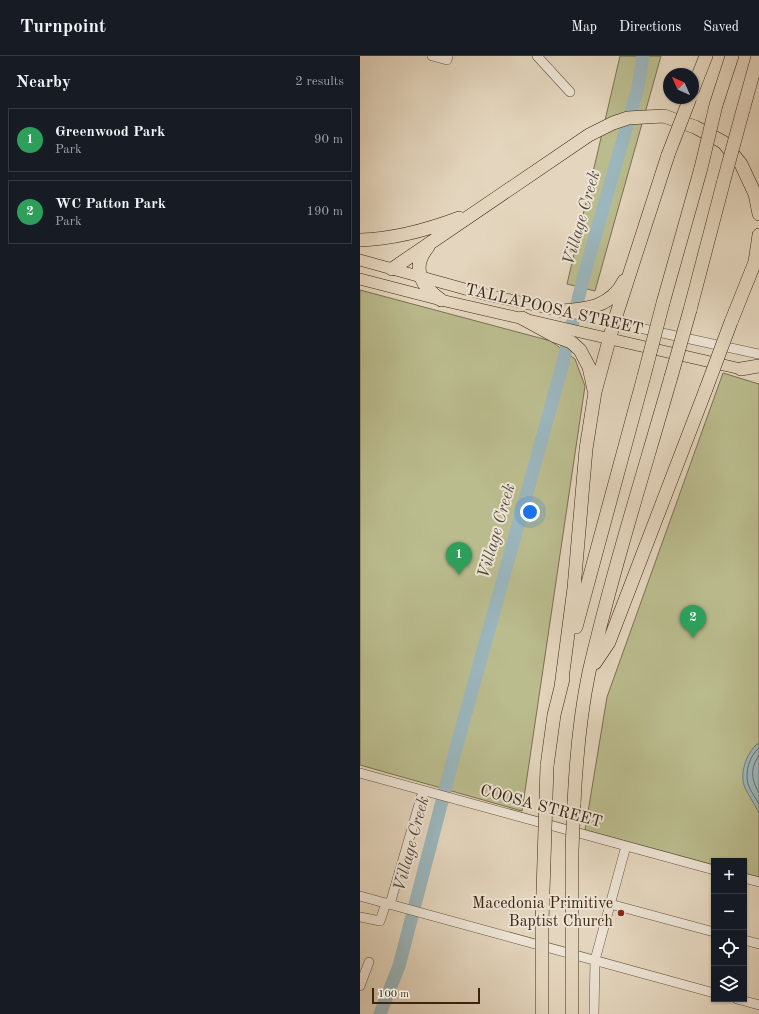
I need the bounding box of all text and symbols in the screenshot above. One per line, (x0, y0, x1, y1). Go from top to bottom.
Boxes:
text: Turnpoint (20, 18, 106, 37)
text: Map (571, 20, 597, 34)
text: Directions (619, 20, 681, 34)
text: Saved (703, 20, 739, 34)
north arrow (663, 68, 699, 104)
text: Nearby (16, 74, 71, 91)
text: 2 results (295, 75, 344, 88)
text: Greenwood Park (55, 125, 165, 140)
text: 1 (26, 133, 34, 146)
text: 90 m (314, 133, 343, 146)
text: Park (55, 143, 82, 156)
water label: Village Creek (560, 169, 604, 267)
text: WC Patton Park (55, 197, 166, 212)
text: 2 (26, 205, 34, 218)
text: 190 m (306, 205, 343, 218)
text: Park (55, 215, 82, 228)
street label: TALLAPOOSA STREET (464, 282, 644, 338)
water label: Village Creek (475, 482, 519, 580)
your location (520, 502, 540, 522)
pin: 1 (446, 542, 472, 575)
pin: 2 (680, 605, 706, 638)
street label: COOSA STREET (478, 783, 604, 831)
water label: Village Creek (391, 795, 433, 893)
map controls (711, 858, 747, 1002)
button: + (711, 858, 747, 894)
button: − (711, 894, 747, 930)
place label: Macedonia Primitive Baptist Church (472, 896, 613, 930)
marker: Macedonia Primitive Baptist Church (616, 908, 626, 918)
button: locate (711, 930, 747, 966)
button: layers (711, 966, 747, 1002)
scale bar (372, 986, 480, 1005)
text: 100 m (378, 989, 409, 1000)

